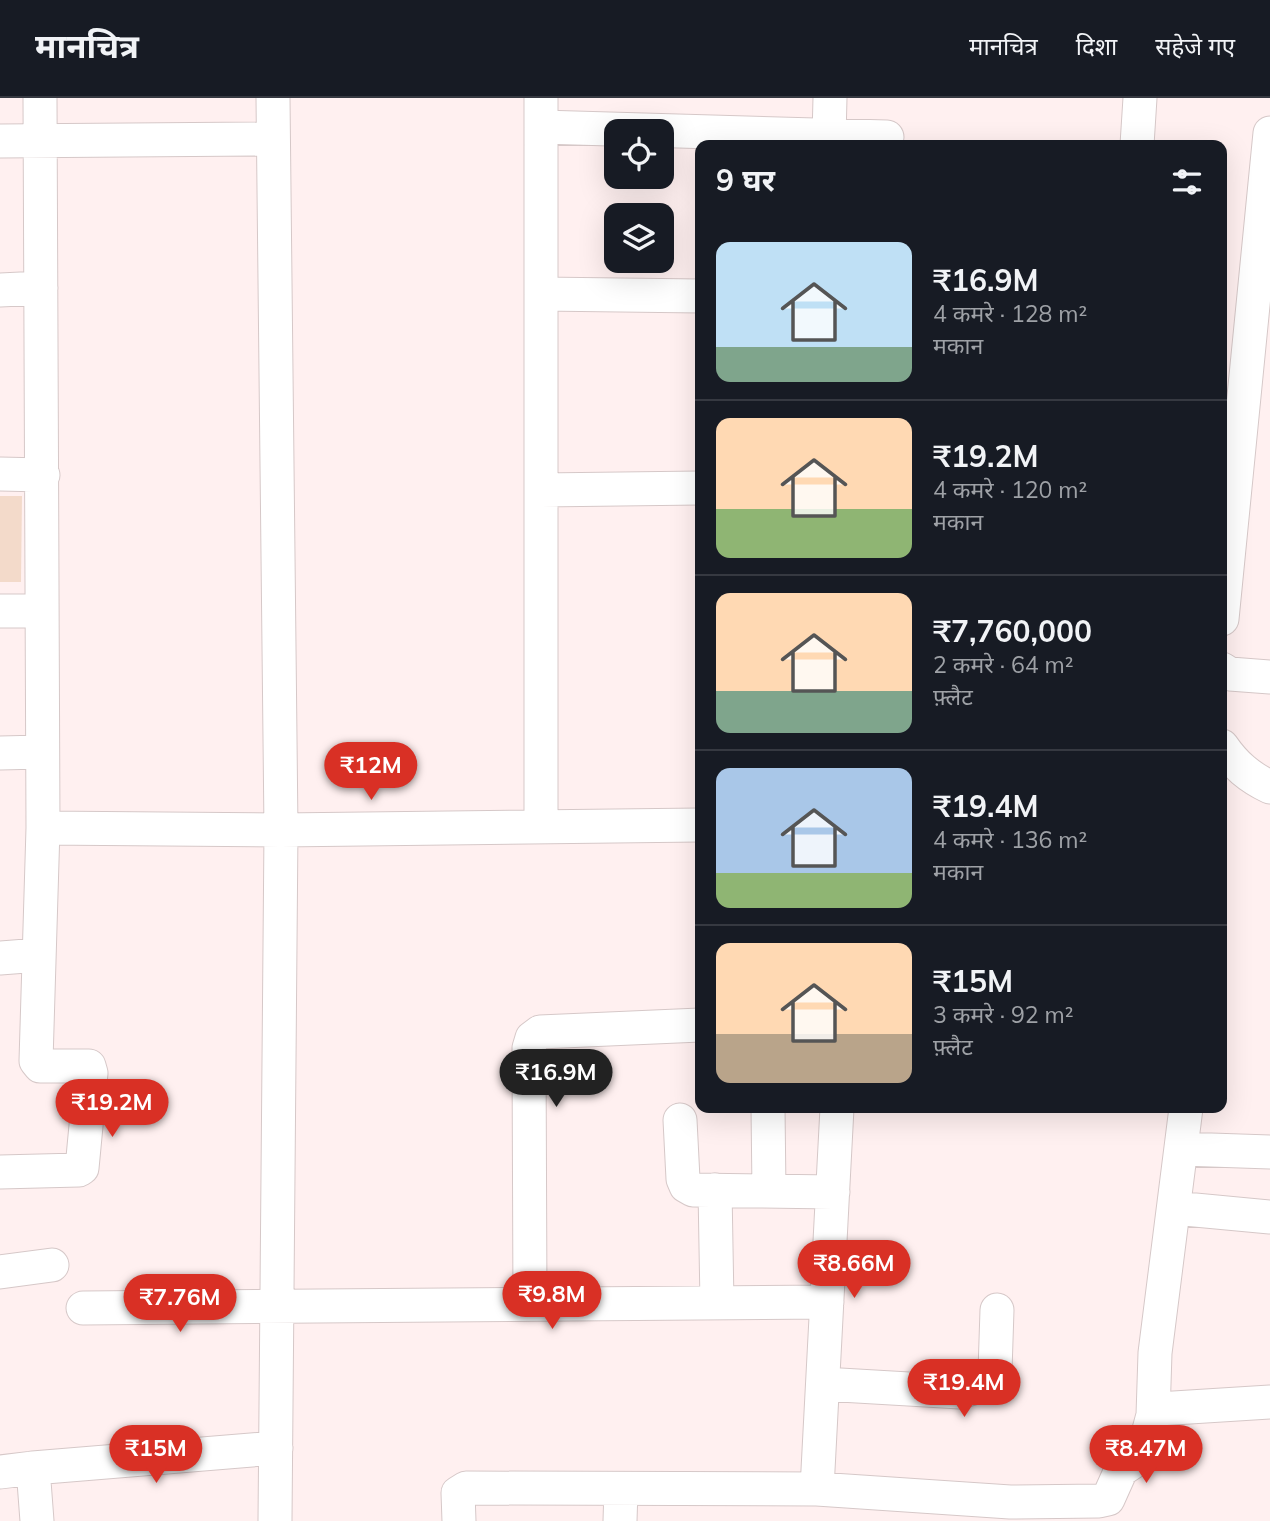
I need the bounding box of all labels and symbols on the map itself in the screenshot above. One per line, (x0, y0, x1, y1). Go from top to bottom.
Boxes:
pin: ₹12M (330, 742, 412, 802)
pin: ₹16.9M (499, 1049, 613, 1109)
pin: ₹19.2M (55, 1080, 169, 1139)
pin: ₹8.66M (797, 1240, 911, 1300)
pin: ₹9.8M (503, 1272, 601, 1331)
pin: ₹7.76M (123, 1274, 237, 1334)
pin: ₹19.4M (907, 1360, 1021, 1419)
pin: ₹15M (115, 1426, 197, 1485)
pin: ₹8.47M (1089, 1426, 1203, 1485)

